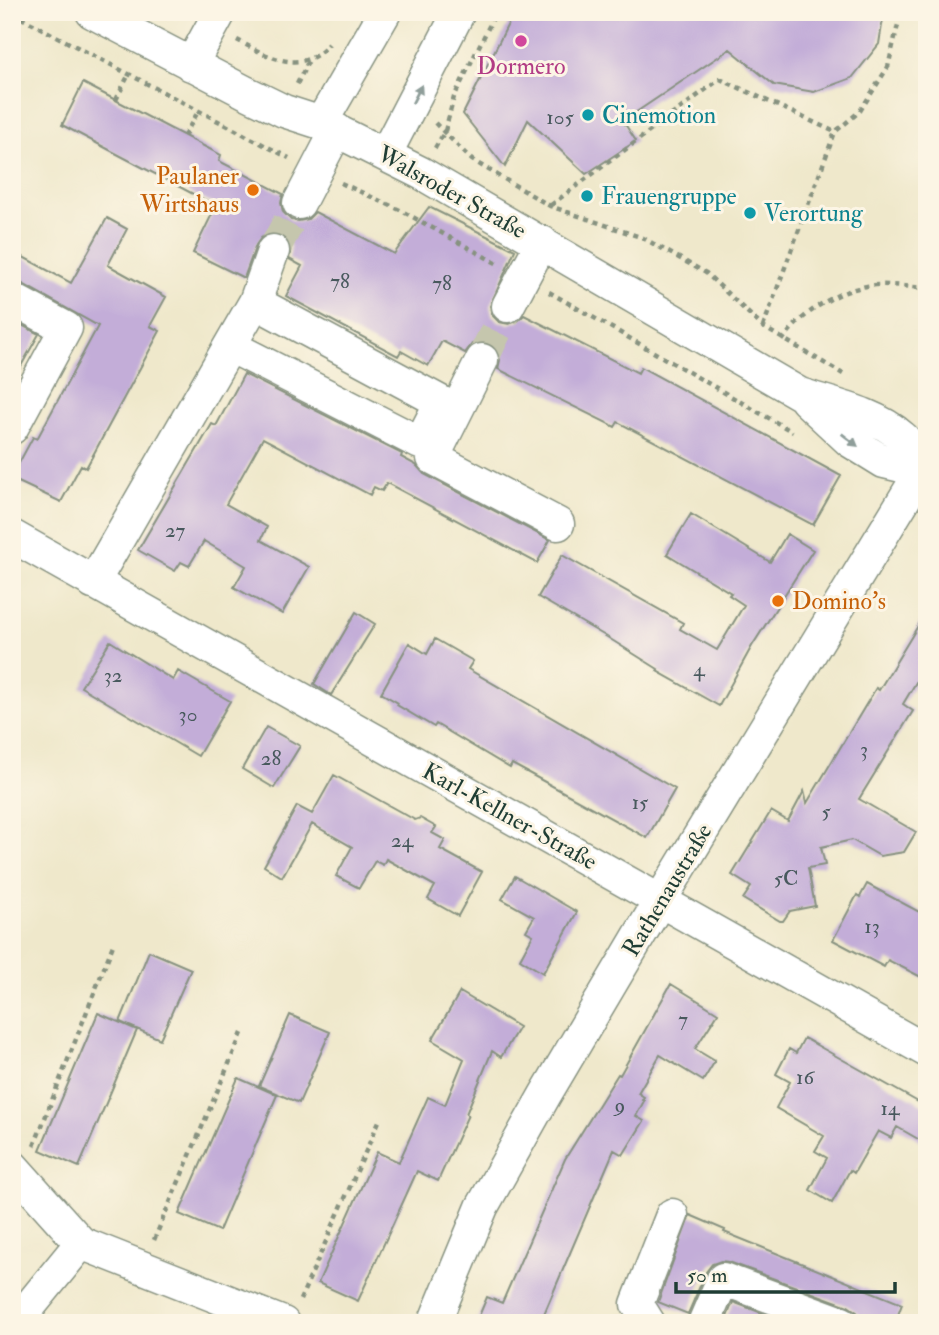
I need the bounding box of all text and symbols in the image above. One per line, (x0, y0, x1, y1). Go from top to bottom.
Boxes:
marker: Dormero (513, 33, 529, 49)
place label: Dormero (476, 51, 566, 82)
one-way arrow (411, 84, 423, 104)
place label: Cinemotion (602, 100, 716, 131)
house number: 105 (546, 104, 574, 131)
marker: Cinemotion (580, 107, 596, 123)
street label: Walsroder Straße (371, 138, 532, 246)
place label: Paulaner Wirtshaus (139, 161, 239, 220)
place label: Frauengruppe (601, 181, 737, 212)
marker: Paulaner Wirtshaus (245, 182, 261, 198)
marker: Frauengruppe (579, 188, 595, 204)
place label: Verortung (764, 198, 864, 229)
marker: Verortung (742, 205, 758, 221)
house number: 78 (330, 268, 350, 295)
house number: 78 (432, 270, 452, 297)
one-way arrow (841, 432, 859, 447)
house number: 27 (165, 517, 185, 544)
place label: Domino's (792, 586, 886, 617)
marker: Domino's (770, 593, 786, 609)
house number: 4 (693, 656, 706, 683)
house number: 32 (104, 662, 122, 689)
house number: 30 (179, 701, 197, 728)
house number: 3 (860, 736, 868, 763)
house number: 28 (261, 745, 281, 772)
street label: Karl-Kellner-Straße (417, 756, 603, 877)
house number: 15 (632, 789, 649, 816)
house number: 5 (821, 798, 831, 825)
street label: Rathenaustraße (616, 818, 719, 962)
house number: 24 (391, 827, 415, 854)
house number: 5C (774, 865, 798, 892)
house number: 13 (864, 913, 880, 940)
house number: 7 (678, 1006, 688, 1033)
house number: 16 (796, 1064, 815, 1091)
house number: 9 (613, 1092, 625, 1119)
house number: 14 (881, 1095, 901, 1122)
scale bar (676, 1251, 895, 1295)
text: 50 m (687, 1262, 728, 1289)

